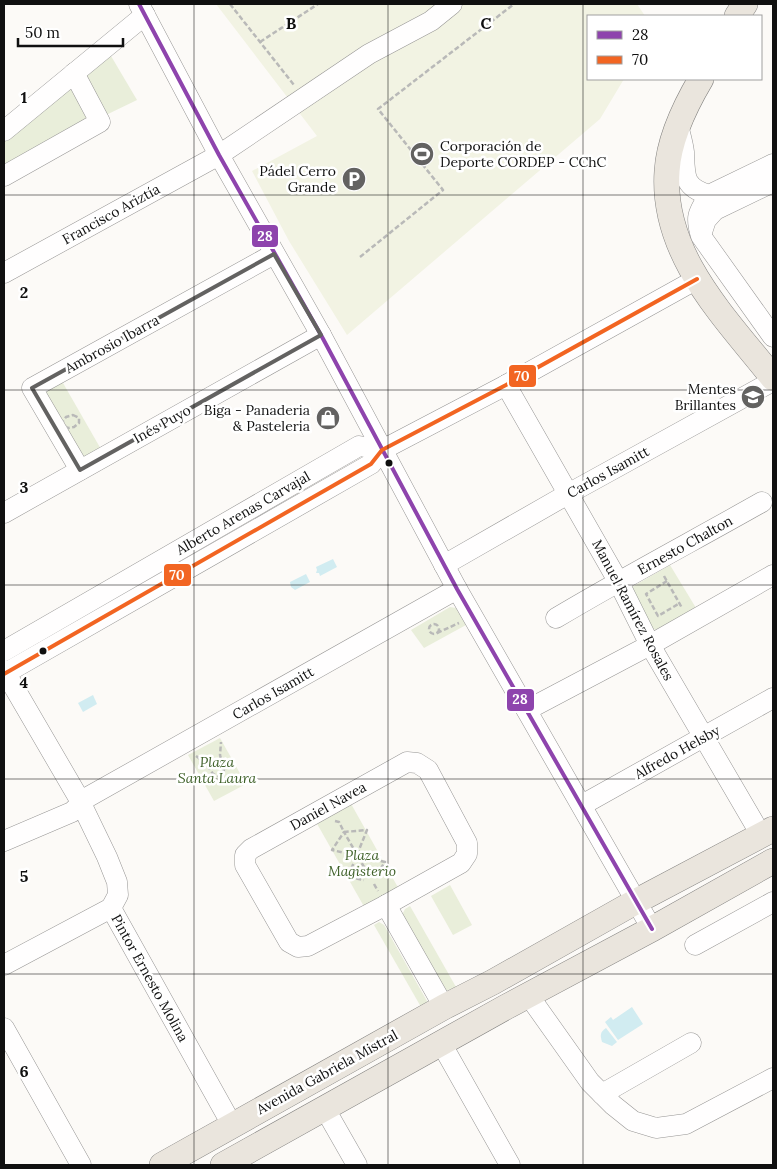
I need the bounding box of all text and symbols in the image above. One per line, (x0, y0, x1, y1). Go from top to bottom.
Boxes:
text: B (286, 13, 297, 33)
text: C (480, 13, 492, 33)
scale bar (18, 15, 122, 47)
legend (587, 15, 762, 80)
text: 50 m (25, 23, 60, 42)
text: 28 (632, 25, 649, 44)
text: 70 (632, 50, 648, 69)
text: 1 (21, 87, 27, 107)
place label: Corporación de Deporte CORDEP - CChC (440, 137, 606, 171)
sports icon: Corporación de Deporte CORDEP - CChC (409, 141, 435, 167)
place label: Pádel Cerro Grande (259, 162, 336, 196)
parking icon: Pádel Cerro Grande (341, 166, 367, 192)
street label: Francisco Ariztía (59, 180, 163, 248)
line badge: 28 (251, 224, 279, 248)
text: 28 (257, 227, 273, 245)
text: 2 (20, 282, 28, 302)
street label: Ambrosio Ibarra (61, 311, 162, 378)
line badge: 70 (508, 364, 537, 388)
text: 70 (514, 367, 530, 385)
place label: Mentes Brillantes (675, 380, 736, 414)
school or university icon: Mentes Brillantes (740, 384, 766, 410)
street label: Inés Puyo (130, 401, 194, 447)
place label: Biga - Panaderia & Pasteleria (204, 401, 310, 435)
shop icon: Biga - Panaderia & Pasteleria (315, 405, 341, 431)
street label: Carlos Isamitt (564, 442, 653, 502)
unlabelled marker (384, 458, 394, 468)
street label: Alberto Arenas Carvajal (172, 467, 313, 559)
text: 3 (20, 477, 29, 497)
street label: Ernesto Chalton (634, 511, 736, 579)
street label: Manuel Ramírez Rosales (588, 536, 678, 684)
line badge: 70 (163, 563, 192, 587)
text: 70 (169, 566, 185, 584)
unlabelled marker (38, 646, 48, 656)
street label: Carlos Isamitt (229, 662, 317, 724)
text: 4 (20, 672, 29, 692)
line badge: 28 (506, 688, 535, 712)
text: 28 (512, 690, 528, 708)
street label: Alfredo Helsby (630, 721, 723, 783)
park label: Plaza Santa Laura (178, 753, 257, 787)
street label: Daniel Navea (287, 778, 369, 834)
park label: Plaza Magisterio (328, 846, 396, 880)
text: 5 (20, 866, 29, 886)
street label: Pintor Ernesto Molina (107, 911, 193, 1045)
street label: Avenida Gabriela Mistral (252, 1026, 401, 1119)
text: 6 (19, 1061, 29, 1081)

